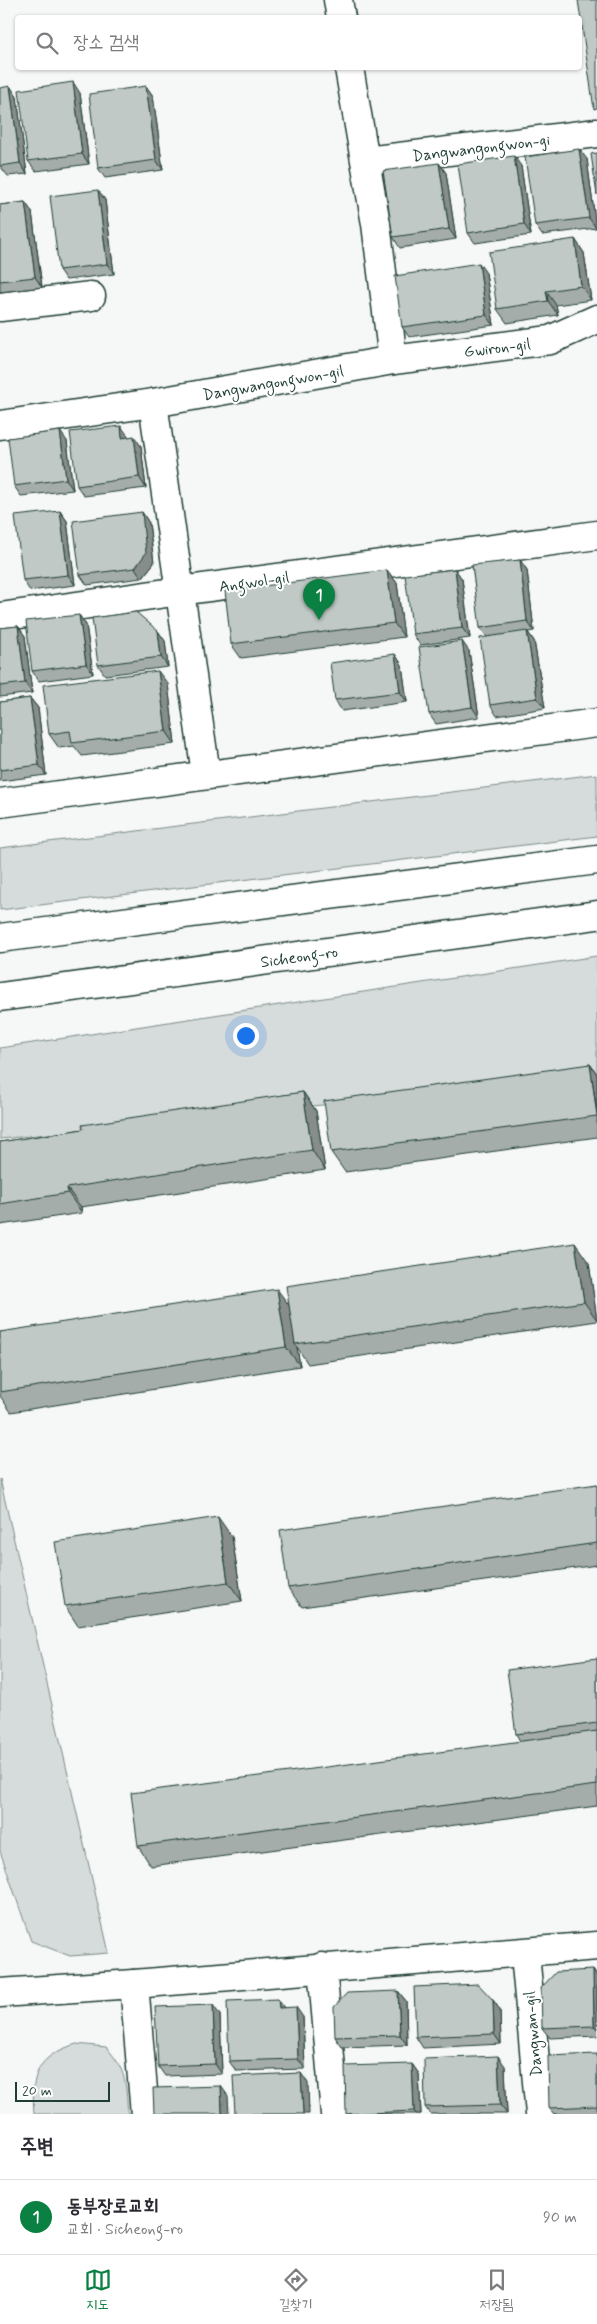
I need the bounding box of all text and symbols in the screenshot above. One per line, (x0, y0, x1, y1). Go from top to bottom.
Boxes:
search box (15, 15, 582, 70)
icon: search (33, 29, 61, 57)
text: 장소 검색 (73, 30, 139, 55)
street label: Dangwangongwon-gi (411, 130, 552, 168)
street label: Gwiron-gil (463, 334, 532, 363)
street label: Dangwangongwon-gil (201, 361, 346, 407)
street label: Angwol-gil (218, 567, 291, 599)
pin: 1 (303, 579, 335, 620)
street label: Sicheong-ro (259, 942, 340, 974)
your location (233, 1023, 259, 1049)
street label: Dangwan-gil (519, 1990, 549, 2077)
scale bar (15, 2079, 110, 2102)
text: 20 m (22, 2082, 52, 2100)
text: 주변 (20, 2133, 54, 2161)
text: 동부장로교회 (67, 2194, 159, 2219)
text: 1 (32, 2207, 40, 2228)
text: 90 m (543, 2207, 577, 2228)
text: 교회 · Sicheong-ro (67, 2219, 183, 2240)
tab: 지도 (84, 2266, 112, 2314)
tab: 길찾기 (279, 2266, 312, 2314)
tab: 저장됨 (480, 2266, 513, 2314)

